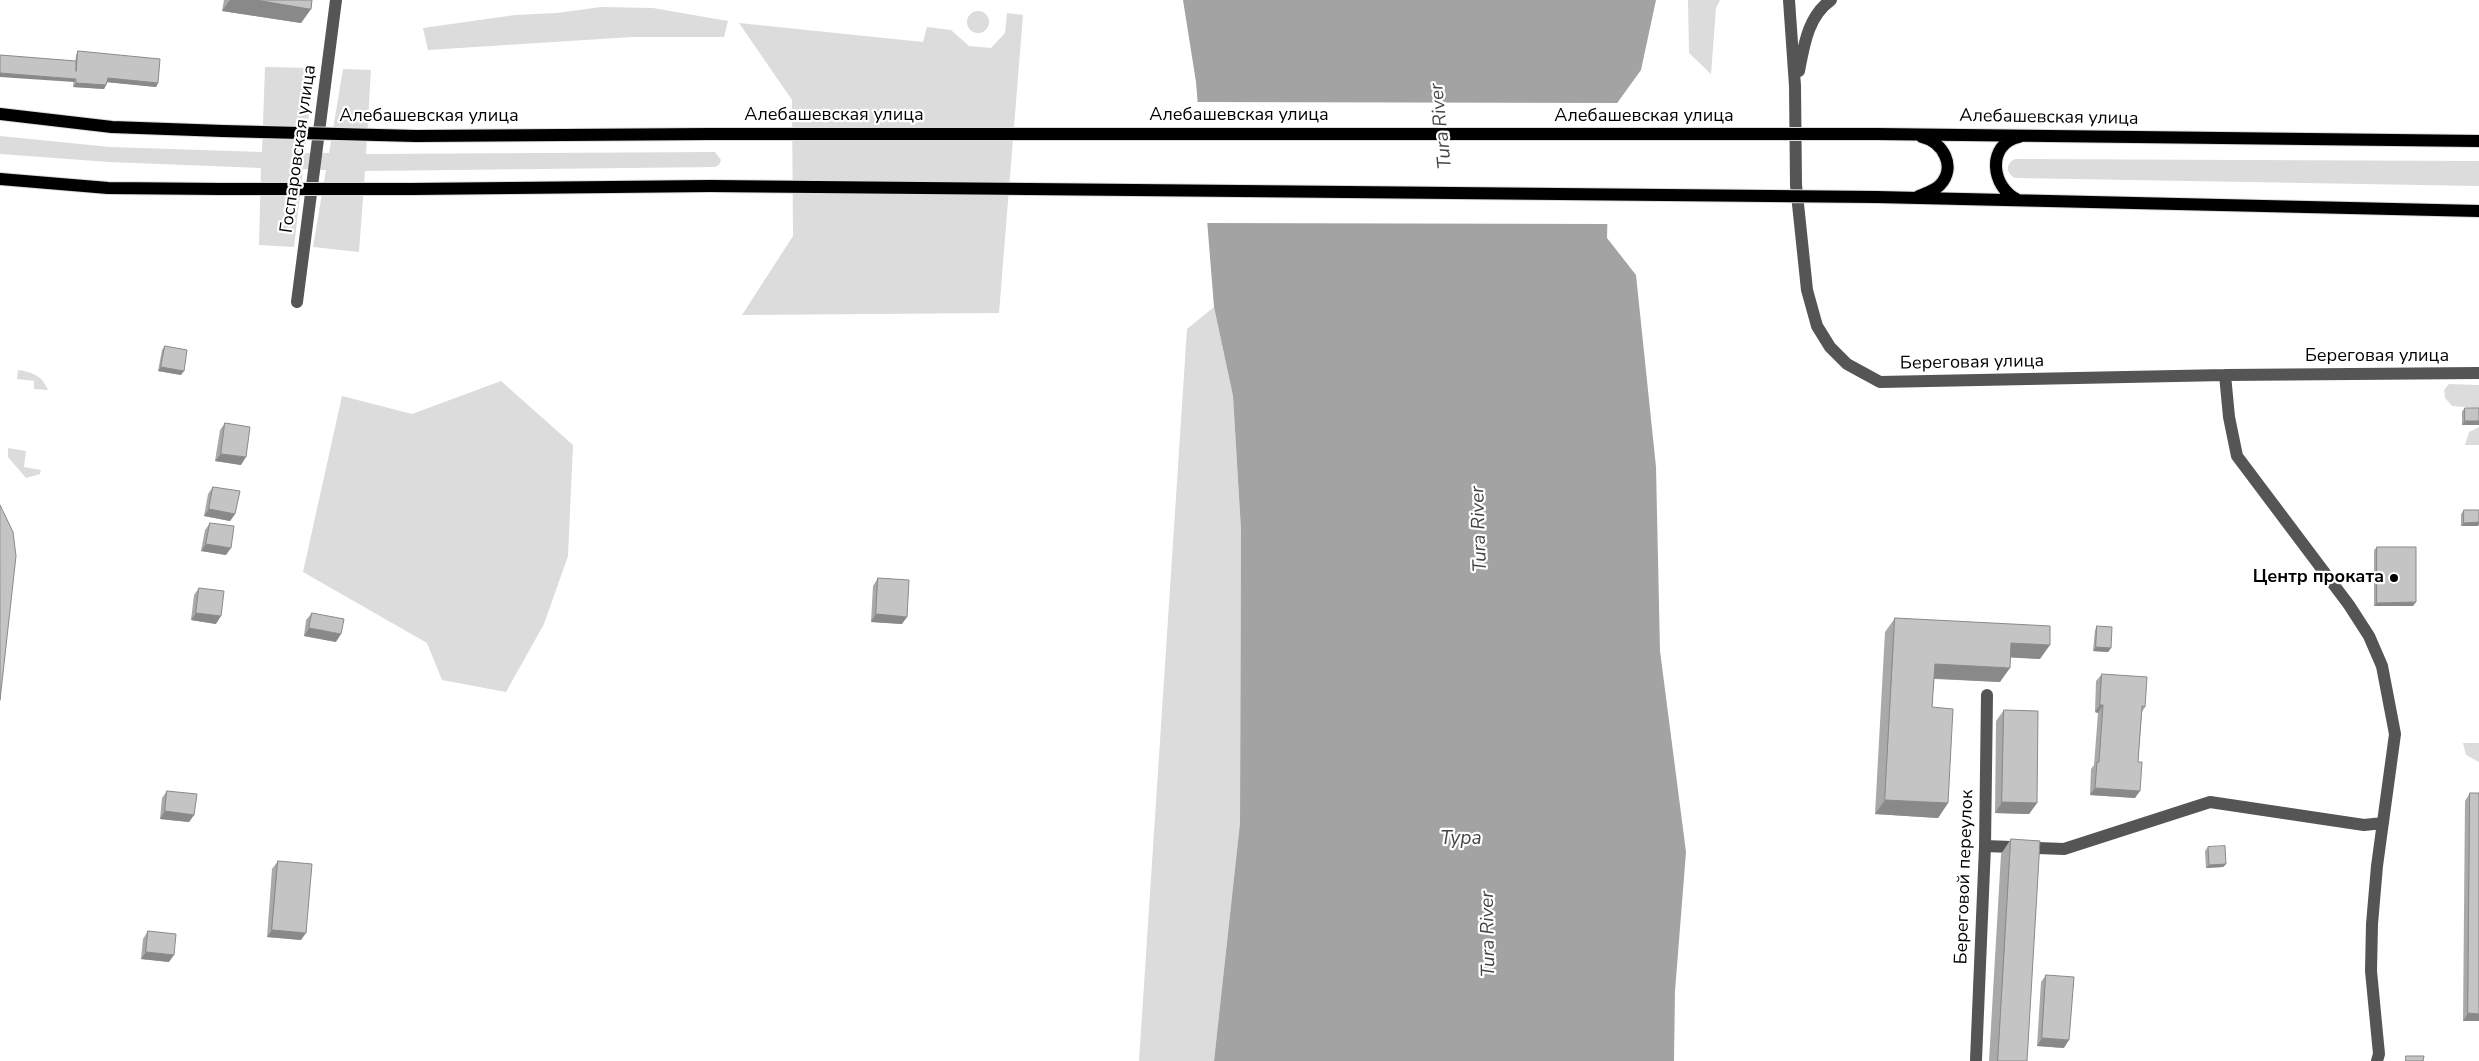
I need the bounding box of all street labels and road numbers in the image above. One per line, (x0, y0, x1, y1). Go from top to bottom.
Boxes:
street label: Госпаровская улица (277, 64, 321, 234)
street label: Алебашевская улица (744, 105, 924, 127)
street label: Алебашевская улица (1149, 105, 1329, 127)
street label: Алебашевская улица (339, 106, 519, 128)
street label: Алебашевская улица (1554, 106, 1734, 128)
street label: Алебашевская улица (1959, 106, 2139, 130)
street label: Береговая улица (2305, 346, 2449, 368)
street label: Береговая улица (1900, 351, 2044, 375)
street label: Береговой переулок (1951, 789, 1979, 965)

